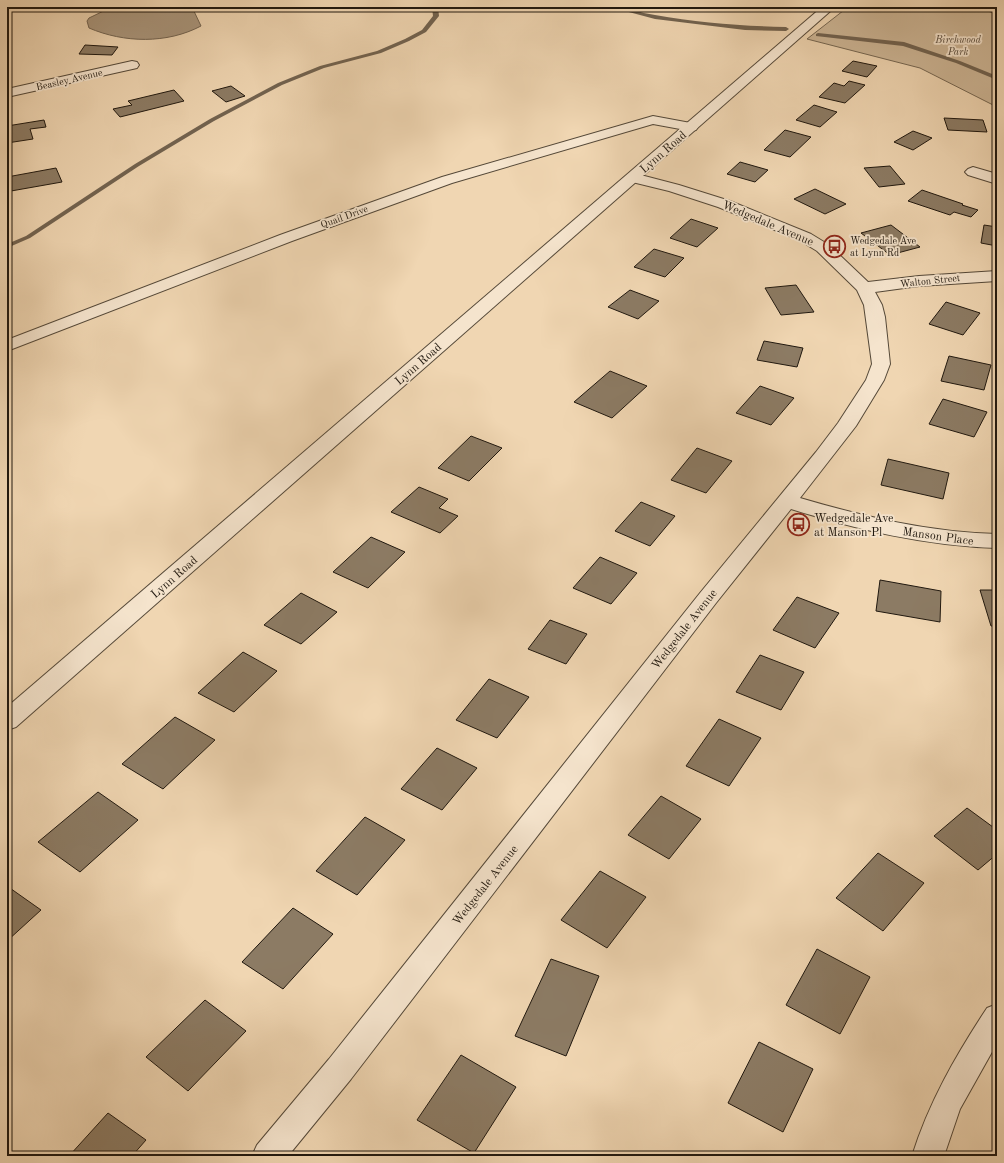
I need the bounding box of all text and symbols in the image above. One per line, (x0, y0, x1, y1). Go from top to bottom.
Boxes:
park label: Birchwood Park (934, 35, 981, 57)
street label: Beasley Avenue (35, 67, 104, 92)
street label: Lynn Road (638, 129, 689, 176)
street label: Wedgedale Avenue (720, 199, 815, 249)
street label: Quail Drive (319, 204, 370, 230)
bus stop icon: Wedgedale Ave at Lynn Rd (821, 233, 847, 259)
place label: Wedgedale Ave at Lynn Rd (850, 236, 917, 258)
street label: Walton Street (899, 273, 961, 289)
street label: Lynn Road (393, 341, 444, 388)
bus stop icon: Wedgedale Ave at Manson Pl (786, 512, 812, 538)
place label: Wedgedale Ave at Manson Pl (814, 513, 894, 539)
street label: Manson Place (902, 526, 975, 548)
street label: Lynn Road (149, 554, 200, 601)
street label: Wedgedale Avenue (650, 587, 720, 672)
street label: Wedgedale Avenue (451, 843, 521, 928)

